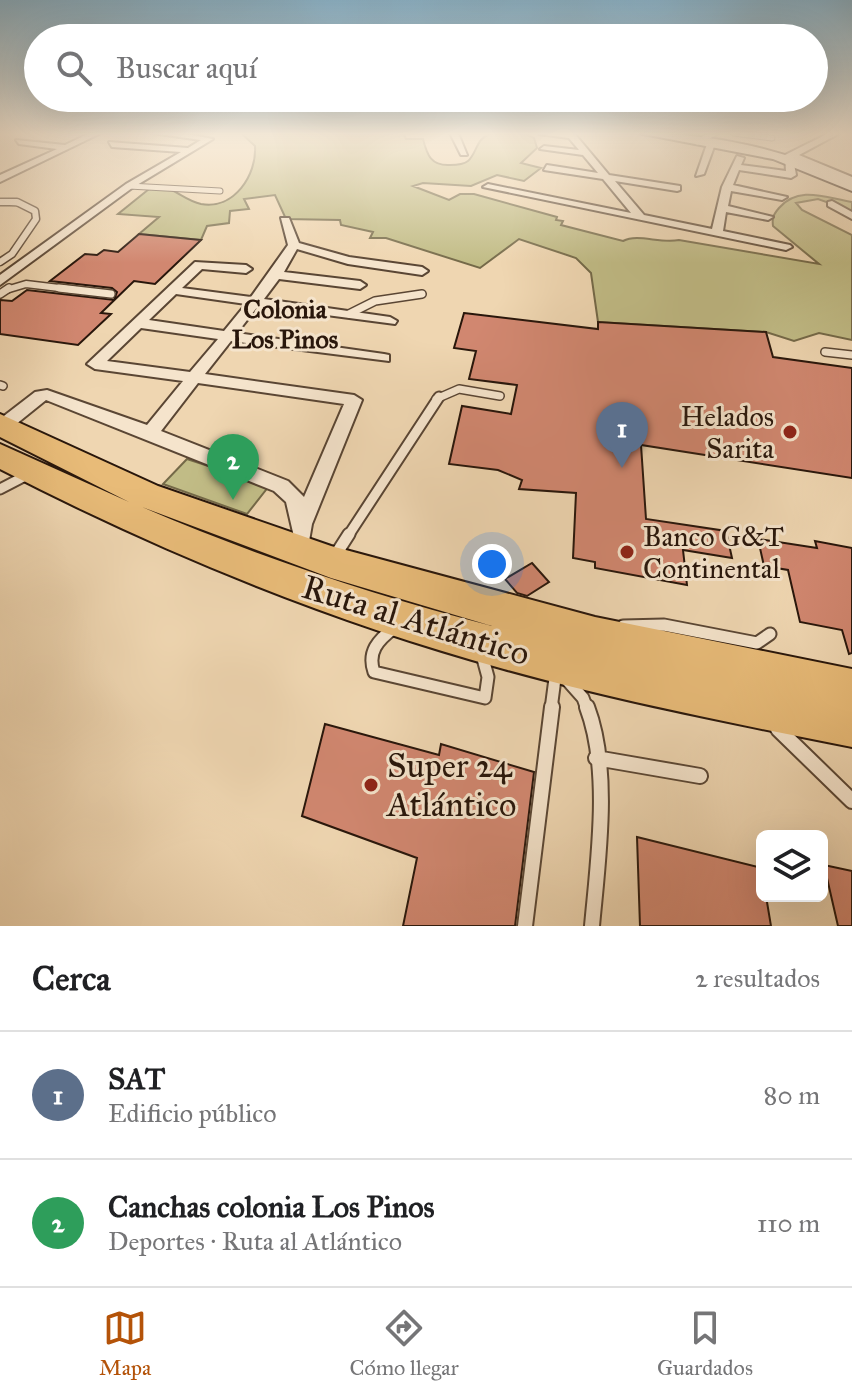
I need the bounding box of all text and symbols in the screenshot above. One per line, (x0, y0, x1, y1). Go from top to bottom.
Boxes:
search box (24, 24, 828, 112)
icon: search (52, 46, 96, 90)
text: Buscar aquí (116, 50, 257, 86)
district label: Colonia Los Pinos (232, 293, 339, 355)
place label: Helados Sarita (680, 399, 774, 466)
pin: 1 (596, 402, 648, 468)
marker: Helados Sarita (781, 423, 799, 441)
pin: 2 (207, 434, 259, 500)
place label: Banco G&T Continental (643, 519, 784, 586)
marker: Banco G&T Continental (618, 543, 636, 561)
your location (472, 544, 512, 584)
street label: Ruta al Atlántico (297, 566, 535, 674)
place label: Super 24 Atlántico (385, 745, 516, 825)
marker: Super 24 Atlántico (362, 776, 380, 794)
map controls (756, 830, 828, 902)
button: layers (756, 830, 828, 902)
text: Cerca (32, 958, 111, 999)
text: 2 resultados (695, 962, 820, 994)
text: SAT (108, 1061, 165, 1097)
text: 1 (53, 1079, 63, 1111)
text: 80 m (764, 1079, 820, 1111)
text: Edificio público (108, 1097, 276, 1129)
text: Canchas colonia Los Pinos (108, 1189, 434, 1225)
text: 2 (52, 1207, 64, 1239)
text: 110 m (757, 1207, 820, 1239)
text: Deportes · Ruta al Atlántico (108, 1225, 402, 1257)
tab: Mapa (99, 1306, 151, 1381)
tab: Cómo llegar (349, 1306, 459, 1381)
tab: Guardados (657, 1306, 753, 1381)

